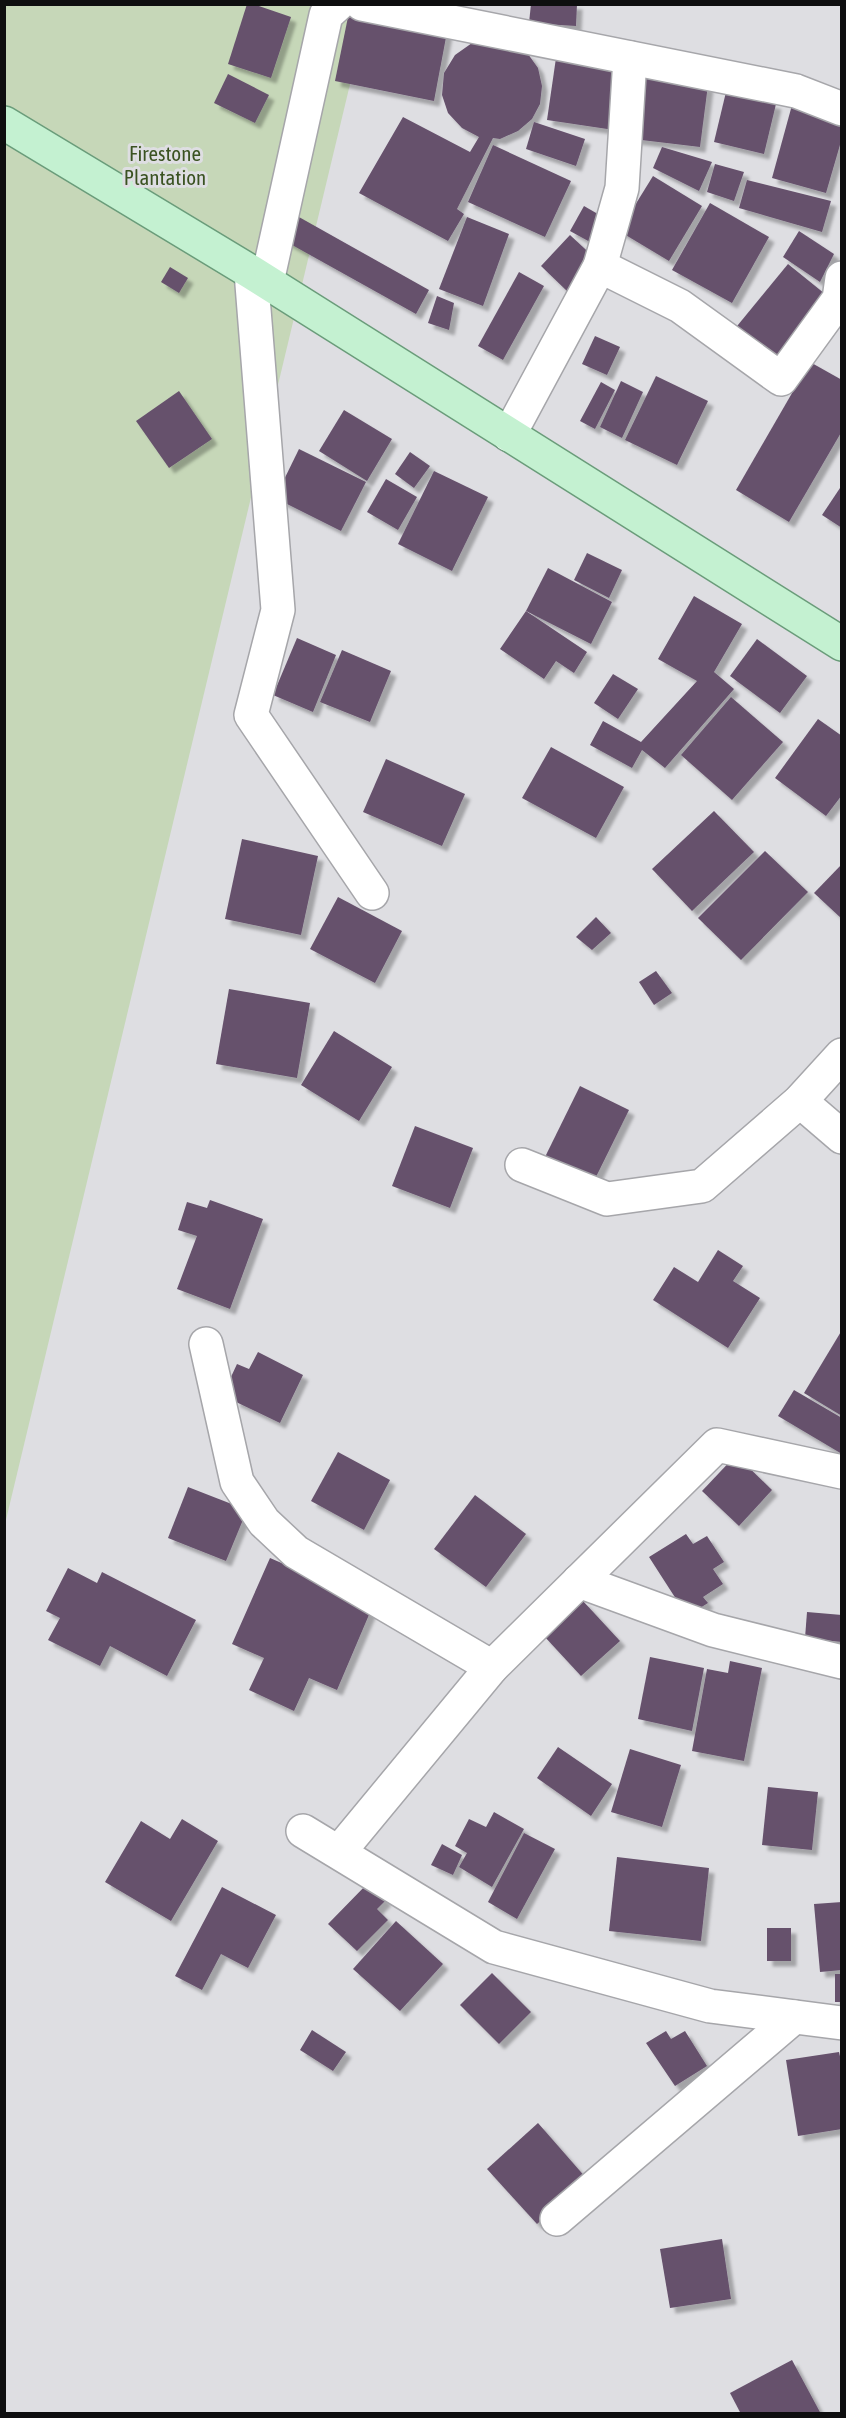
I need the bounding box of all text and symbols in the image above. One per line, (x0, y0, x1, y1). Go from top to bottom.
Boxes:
park label: Firestone Plantation (124, 141, 206, 189)

